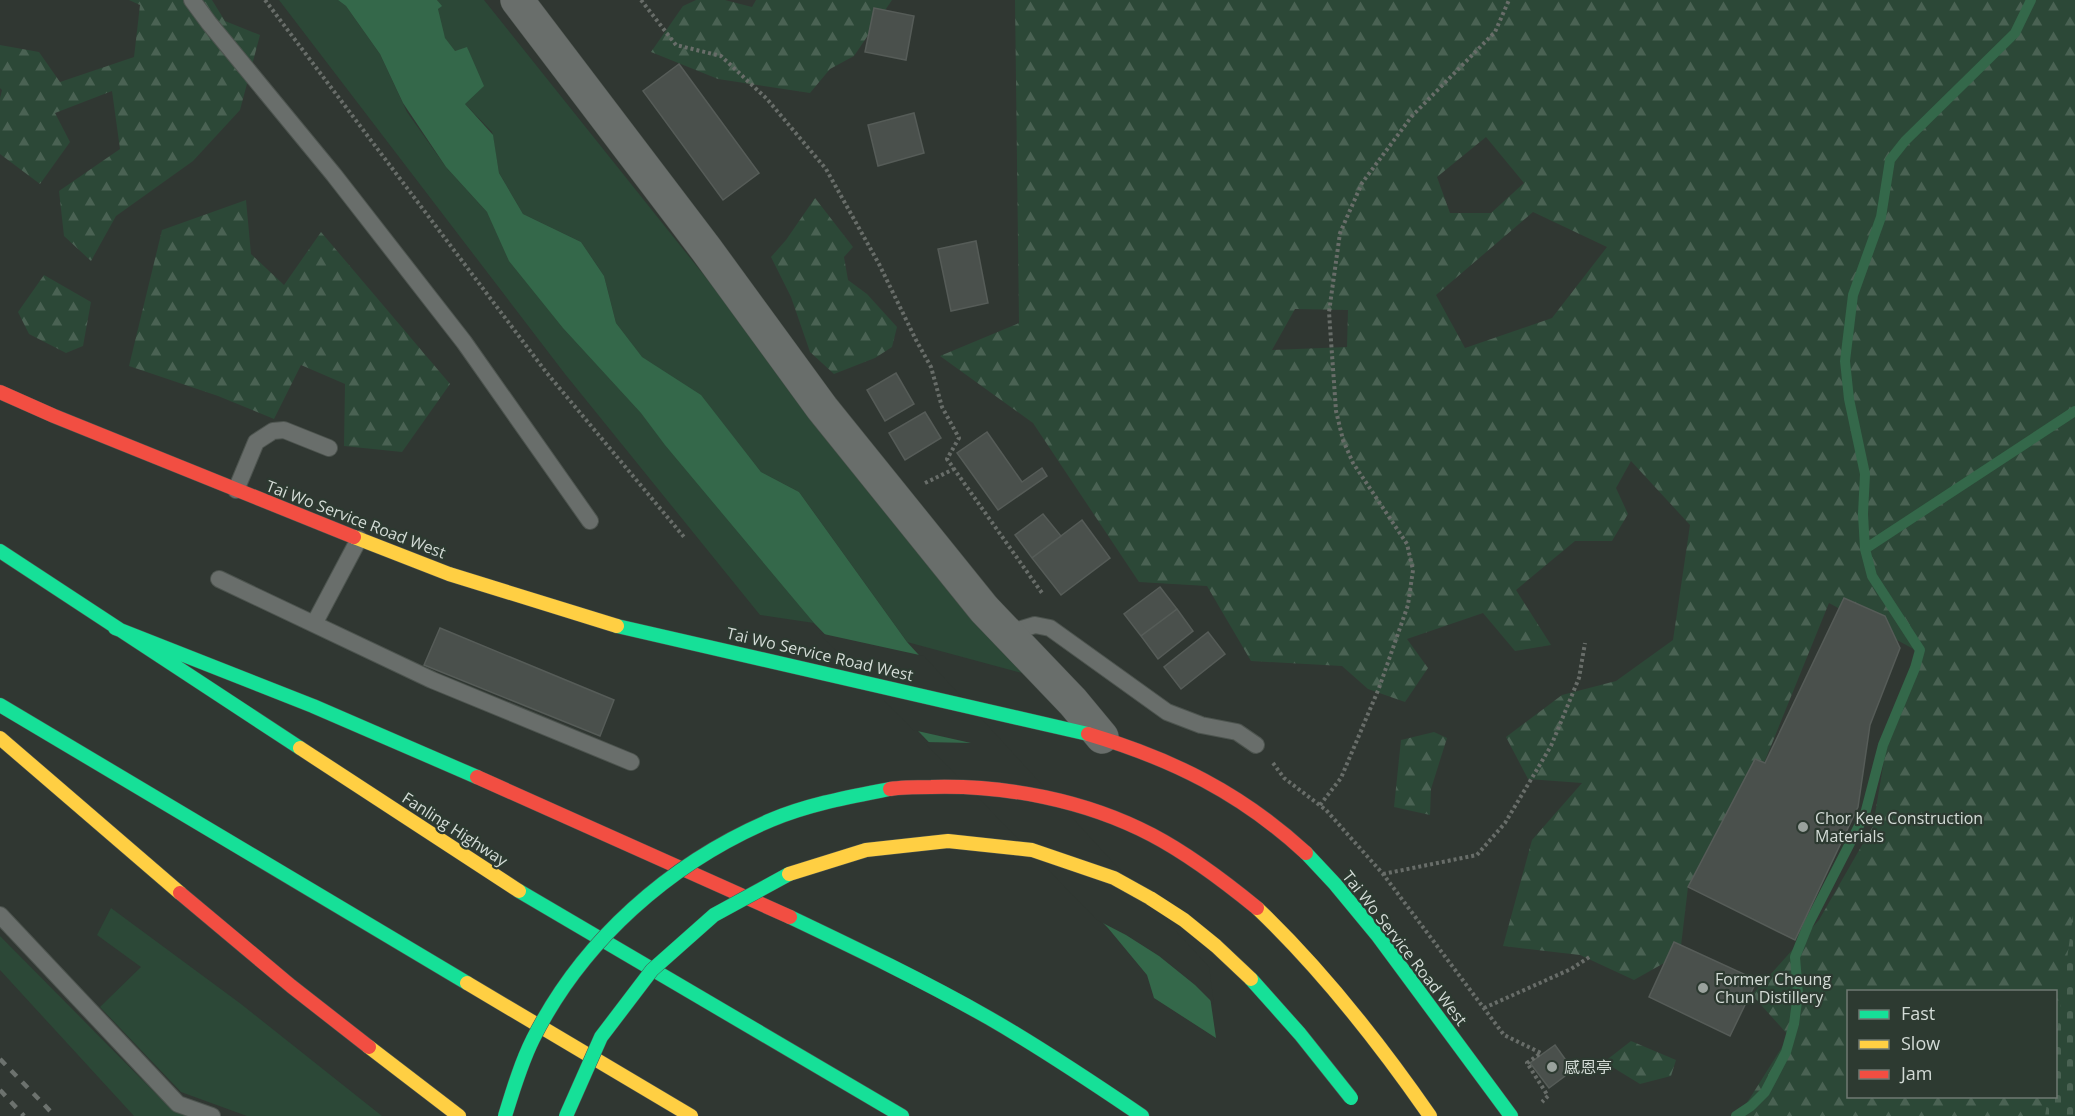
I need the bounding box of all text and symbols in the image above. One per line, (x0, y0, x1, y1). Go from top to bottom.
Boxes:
street label: Tai Wo Service Road West (263, 475, 449, 564)
street label: Tai Wo Service Road West (724, 622, 916, 686)
street label: Fanling Highway (398, 787, 513, 872)
place label: Chor Kee Construction Materials (1815, 807, 1983, 847)
marker: Chor Kee Construction Materials (1796, 820, 1810, 834)
street label: Tai Wo Service Road West (1338, 866, 1473, 1030)
place label: Former Cheung Chun Distillery (1715, 968, 1831, 1008)
marker: Former Cheung Chun Distillery (1696, 981, 1710, 995)
legend (1847, 990, 2057, 1098)
text: Fast (1901, 1001, 1935, 1025)
text: Slow (1901, 1031, 1940, 1055)
place label: 感恩亭 (1564, 1056, 1612, 1078)
marker: 感恩亭 (1545, 1060, 1559, 1074)
text: Jam (1899, 1061, 1933, 1085)

